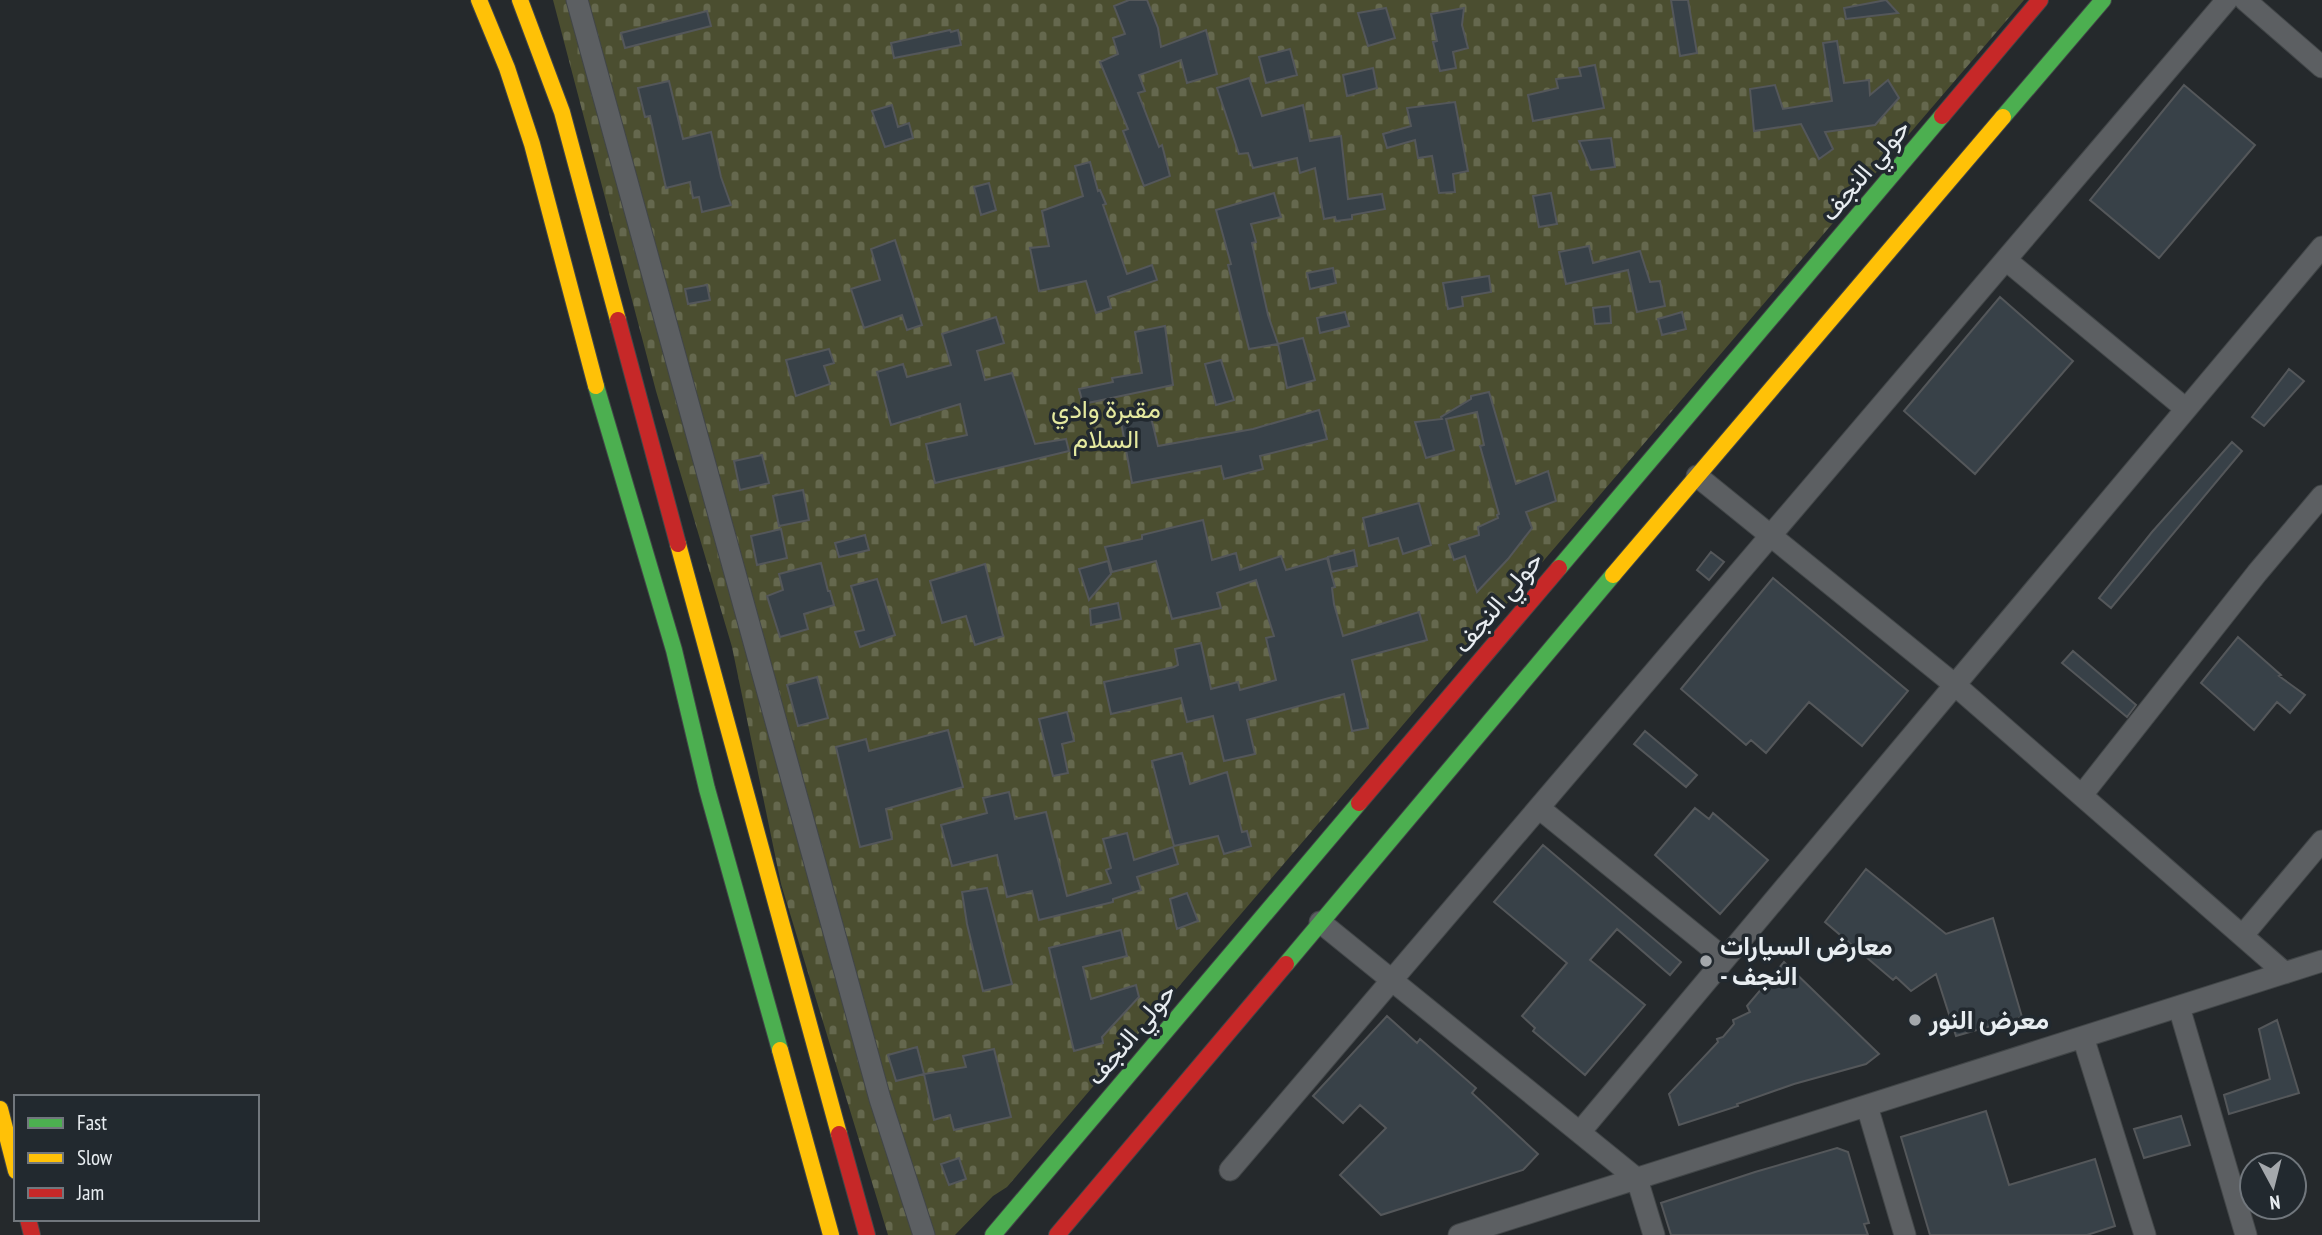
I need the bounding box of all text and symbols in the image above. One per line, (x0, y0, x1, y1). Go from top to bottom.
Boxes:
street label: حولي النجف (1812, 112, 1921, 231)
park label: مقبرة وادي السلام (1051, 392, 1161, 456)
street label: حولي النجف (1445, 544, 1554, 663)
place label: معارض السيارات - النجف (1720, 929, 1893, 992)
marker: معارض السيارات - النجف (1698, 953, 1714, 969)
street label: حولي النجف (1078, 976, 1187, 1095)
place label: معرض النور (1928, 1003, 2049, 1036)
marker: معرض النور (1907, 1012, 1923, 1028)
legend (14, 1095, 259, 1221)
text: Fast (77, 1109, 107, 1136)
text: Slow (77, 1144, 113, 1171)
north arrow (2238, 1151, 2308, 1221)
text: Jam (76, 1179, 104, 1206)
text: N (2269, 1190, 2282, 1215)

